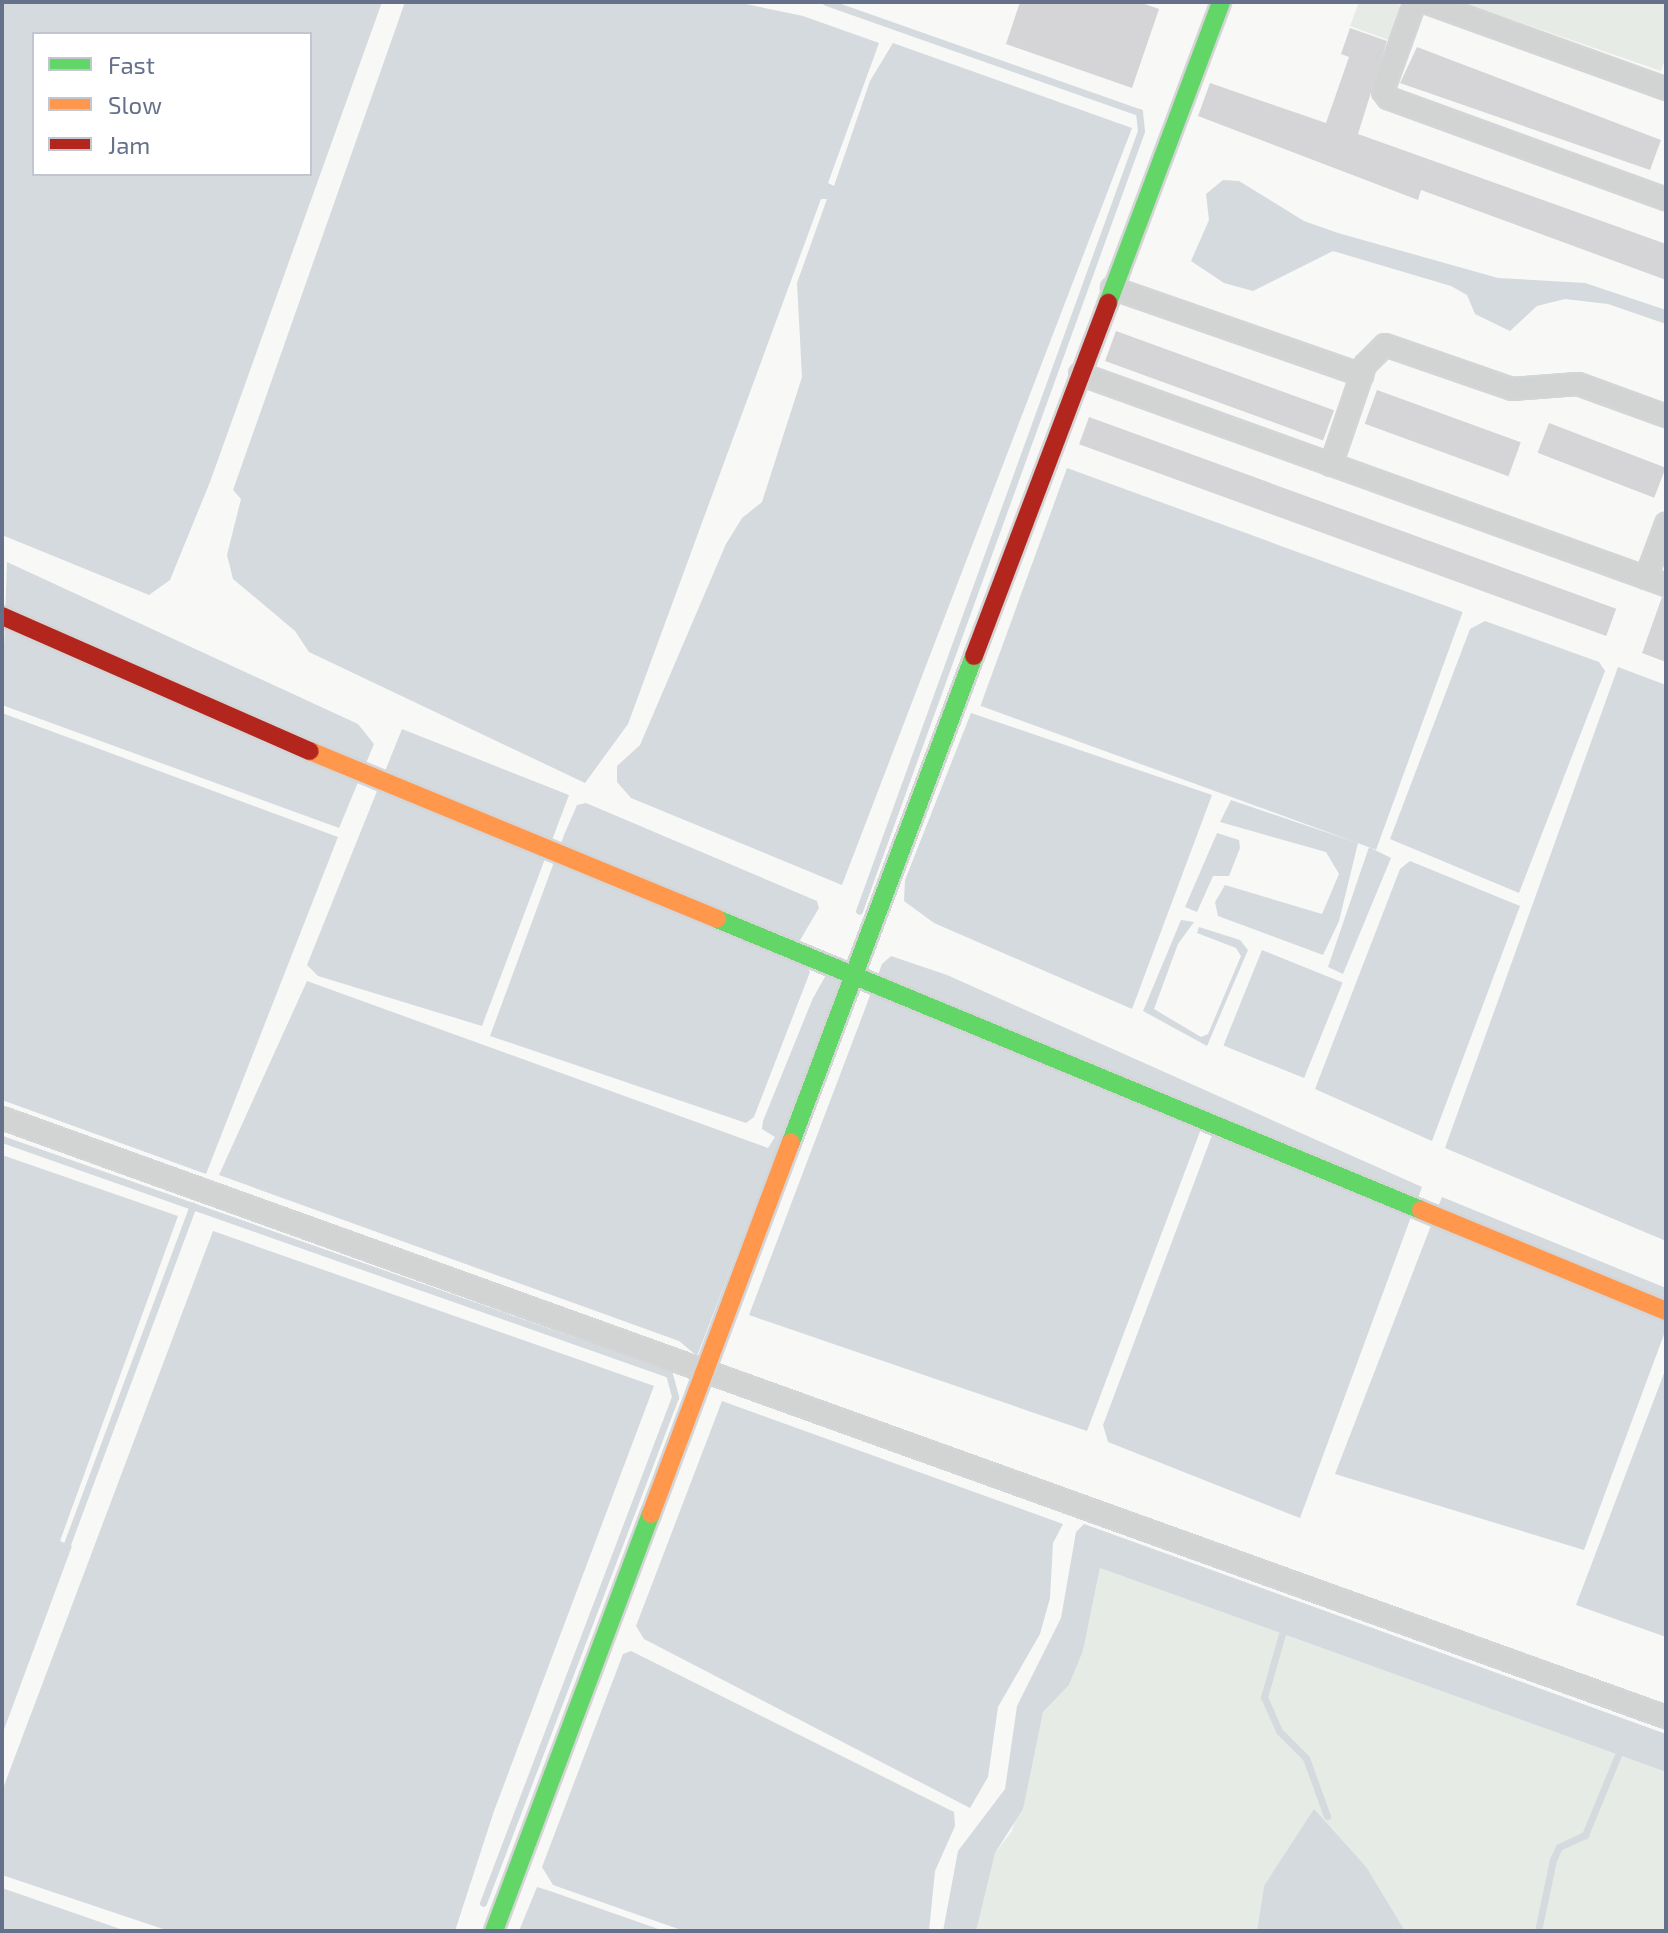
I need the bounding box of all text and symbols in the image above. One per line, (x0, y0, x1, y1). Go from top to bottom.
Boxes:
legend (32, 32, 312, 176)
text: Fast (108, 50, 155, 79)
text: Slow (108, 90, 162, 119)
text: Jam (108, 130, 150, 159)

